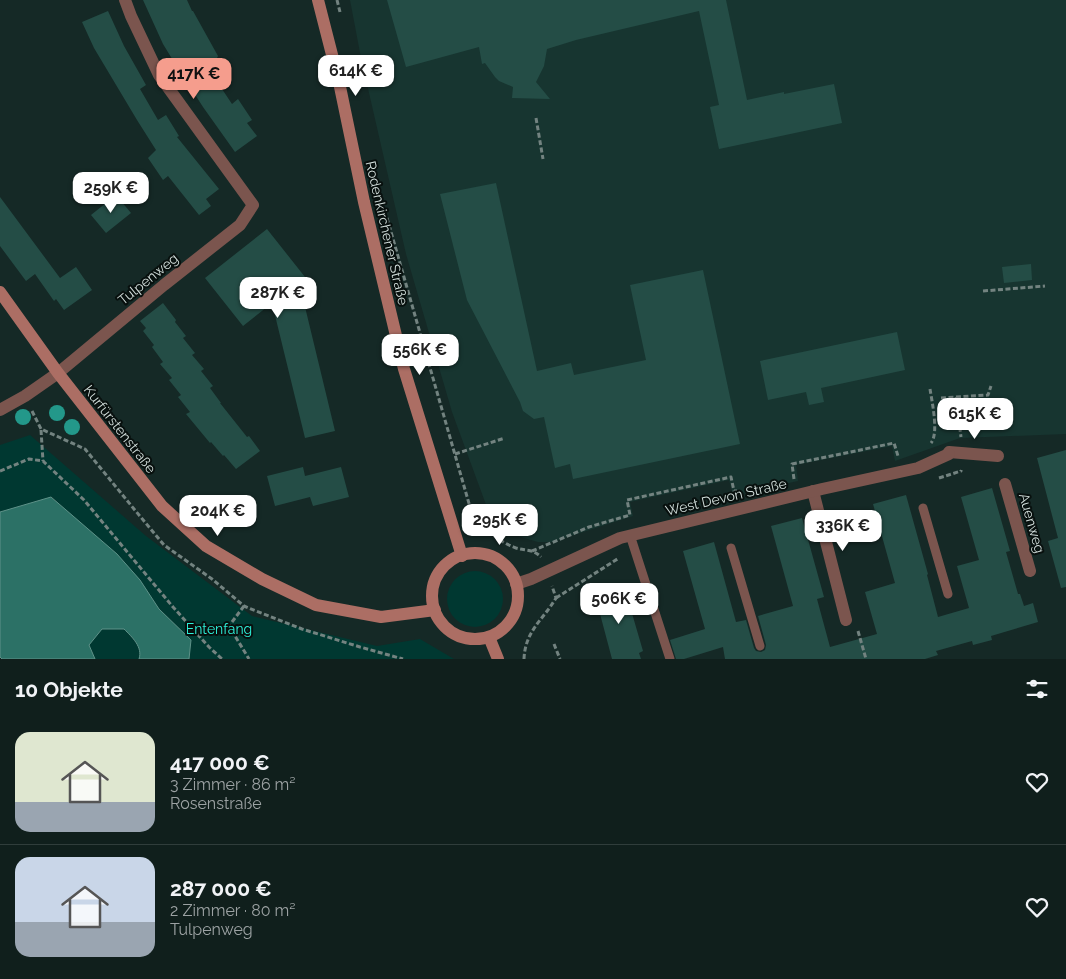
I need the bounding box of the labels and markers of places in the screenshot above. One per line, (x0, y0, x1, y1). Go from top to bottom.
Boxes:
pin: 614K € (315, 54, 397, 97)
pin: 417K € (153, 58, 235, 100)
pin: 259K € (70, 172, 152, 214)
pin: 287K € (237, 276, 319, 319)
pin: 556K € (379, 334, 461, 376)
pin: 615K € (934, 398, 1016, 440)
pin: 204K € (177, 494, 259, 537)
pin: 295K € (459, 504, 541, 546)
pin: 336K € (802, 510, 884, 552)
pin: 506K € (578, 582, 660, 625)

